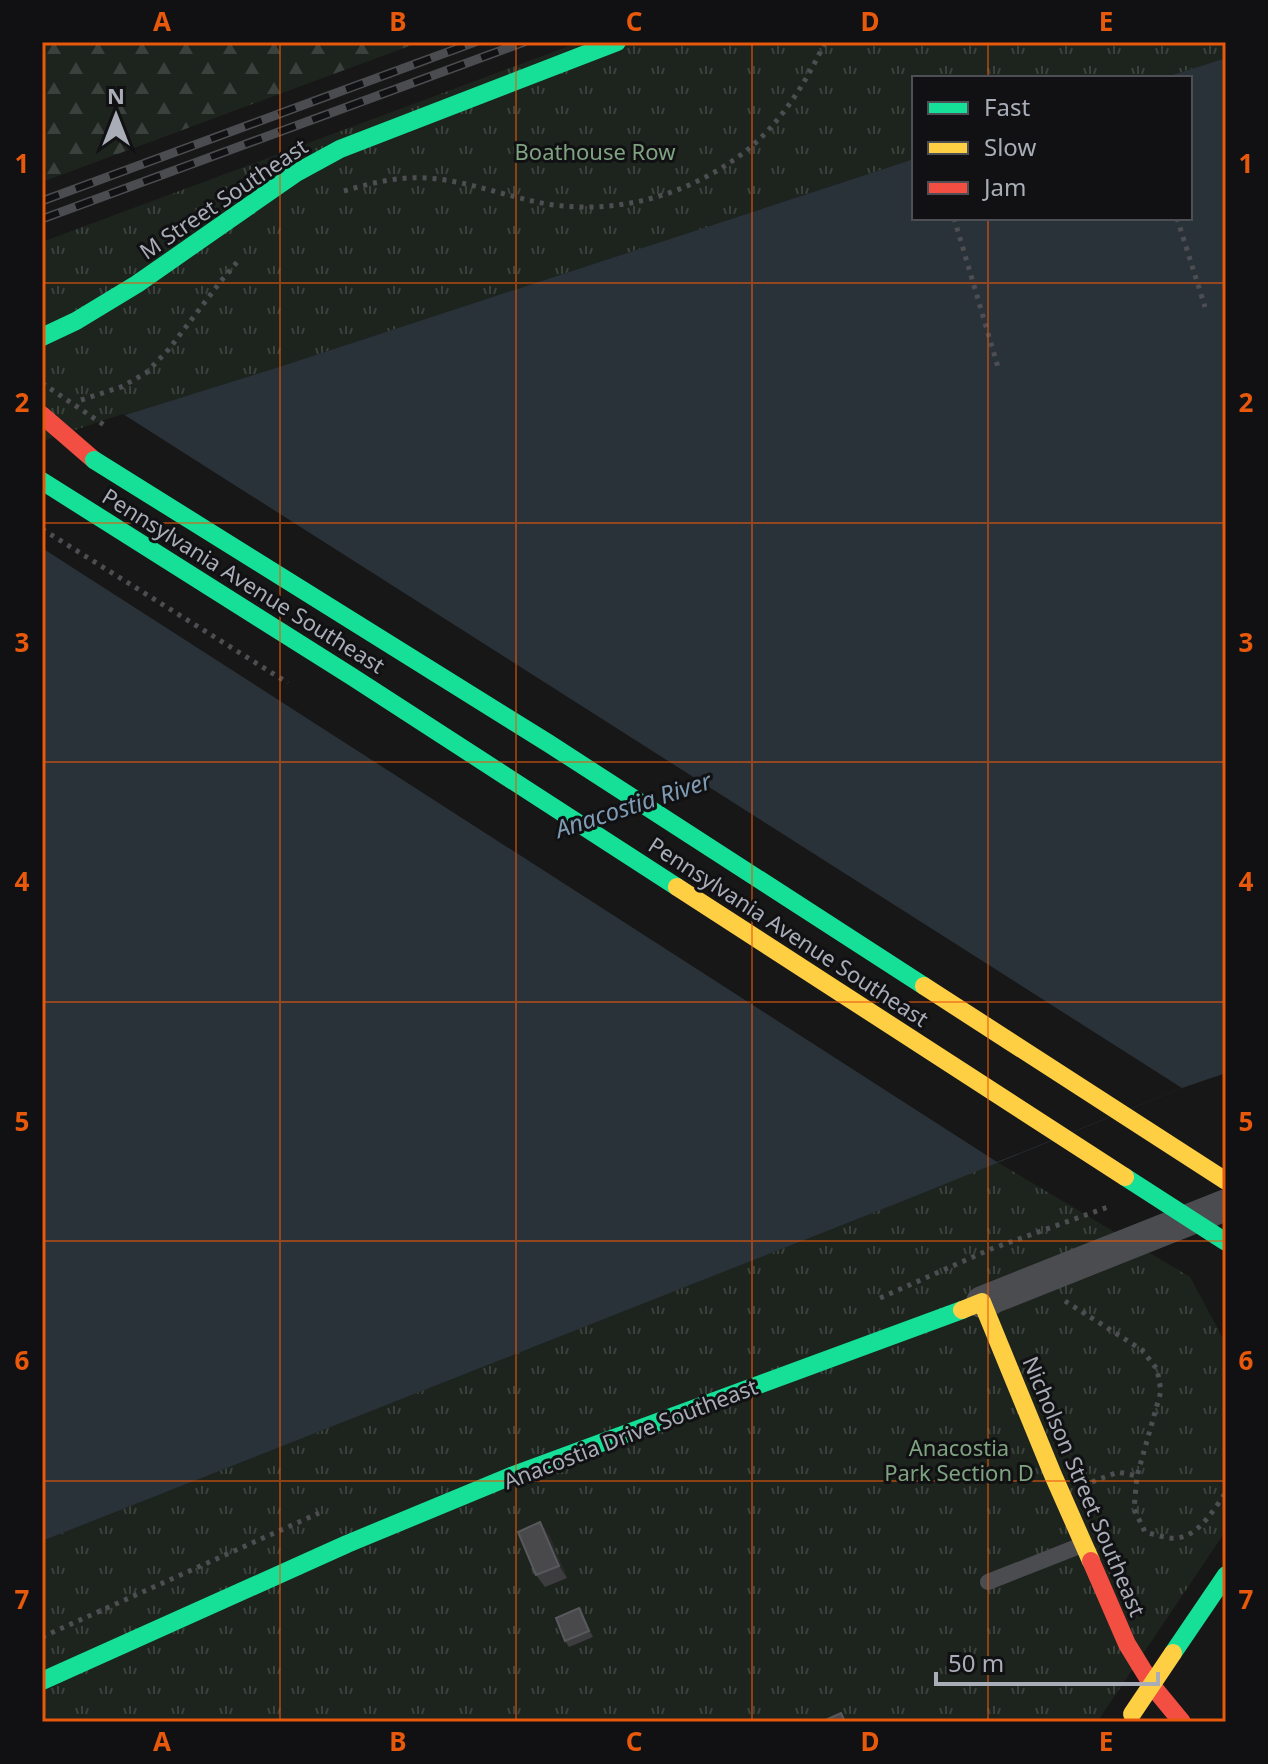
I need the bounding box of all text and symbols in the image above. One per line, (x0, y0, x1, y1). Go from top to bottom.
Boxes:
text: A (153, 3, 171, 39)
text: B (389, 3, 407, 39)
text: C (626, 3, 642, 39)
text: D (860, 3, 880, 39)
text: E (1099, 3, 1113, 39)
north arrow (76, 76, 156, 156)
legend (912, 76, 1192, 220)
text: N (107, 80, 125, 110)
text: Fast (984, 90, 1030, 123)
text: Slow (984, 130, 1036, 163)
street label: M Street Southeast (133, 131, 313, 265)
park label: Boathouse Row (515, 136, 676, 166)
text: 1 (15, 145, 29, 181)
text: 1 (1239, 145, 1253, 181)
text: Jam (982, 170, 1026, 203)
text: 2 (15, 384, 30, 420)
text: 2 (1239, 384, 1254, 420)
street label: Pennsylvania Avenue Southeast (97, 480, 391, 680)
text: 3 (15, 624, 29, 660)
text: 3 (1239, 624, 1253, 660)
water label: Anacostia River (549, 763, 717, 845)
street label: Pennsylvania Avenue Southeast (643, 829, 935, 1033)
text: 4 (15, 863, 30, 899)
text: 4 (1239, 863, 1254, 899)
text: 5 (15, 1103, 29, 1139)
text: 5 (1239, 1103, 1253, 1139)
text: 6 (15, 1342, 30, 1378)
text: 6 (1239, 1342, 1254, 1378)
street label: Nicholson Street Southeast (1017, 1351, 1153, 1621)
street label: Anacostia Drive Southeast (499, 1371, 761, 1495)
park label: Anacostia Park Section D (884, 1432, 1034, 1487)
text: 7 (15, 1581, 30, 1617)
text: 7 (1239, 1581, 1254, 1617)
scale bar (936, 1636, 1158, 1686)
text: 50 m (948, 1646, 1004, 1679)
text: A (153, 1723, 171, 1759)
text: B (389, 1723, 407, 1759)
text: C (626, 1723, 642, 1759)
text: D (860, 1723, 880, 1759)
text: E (1099, 1723, 1113, 1759)

